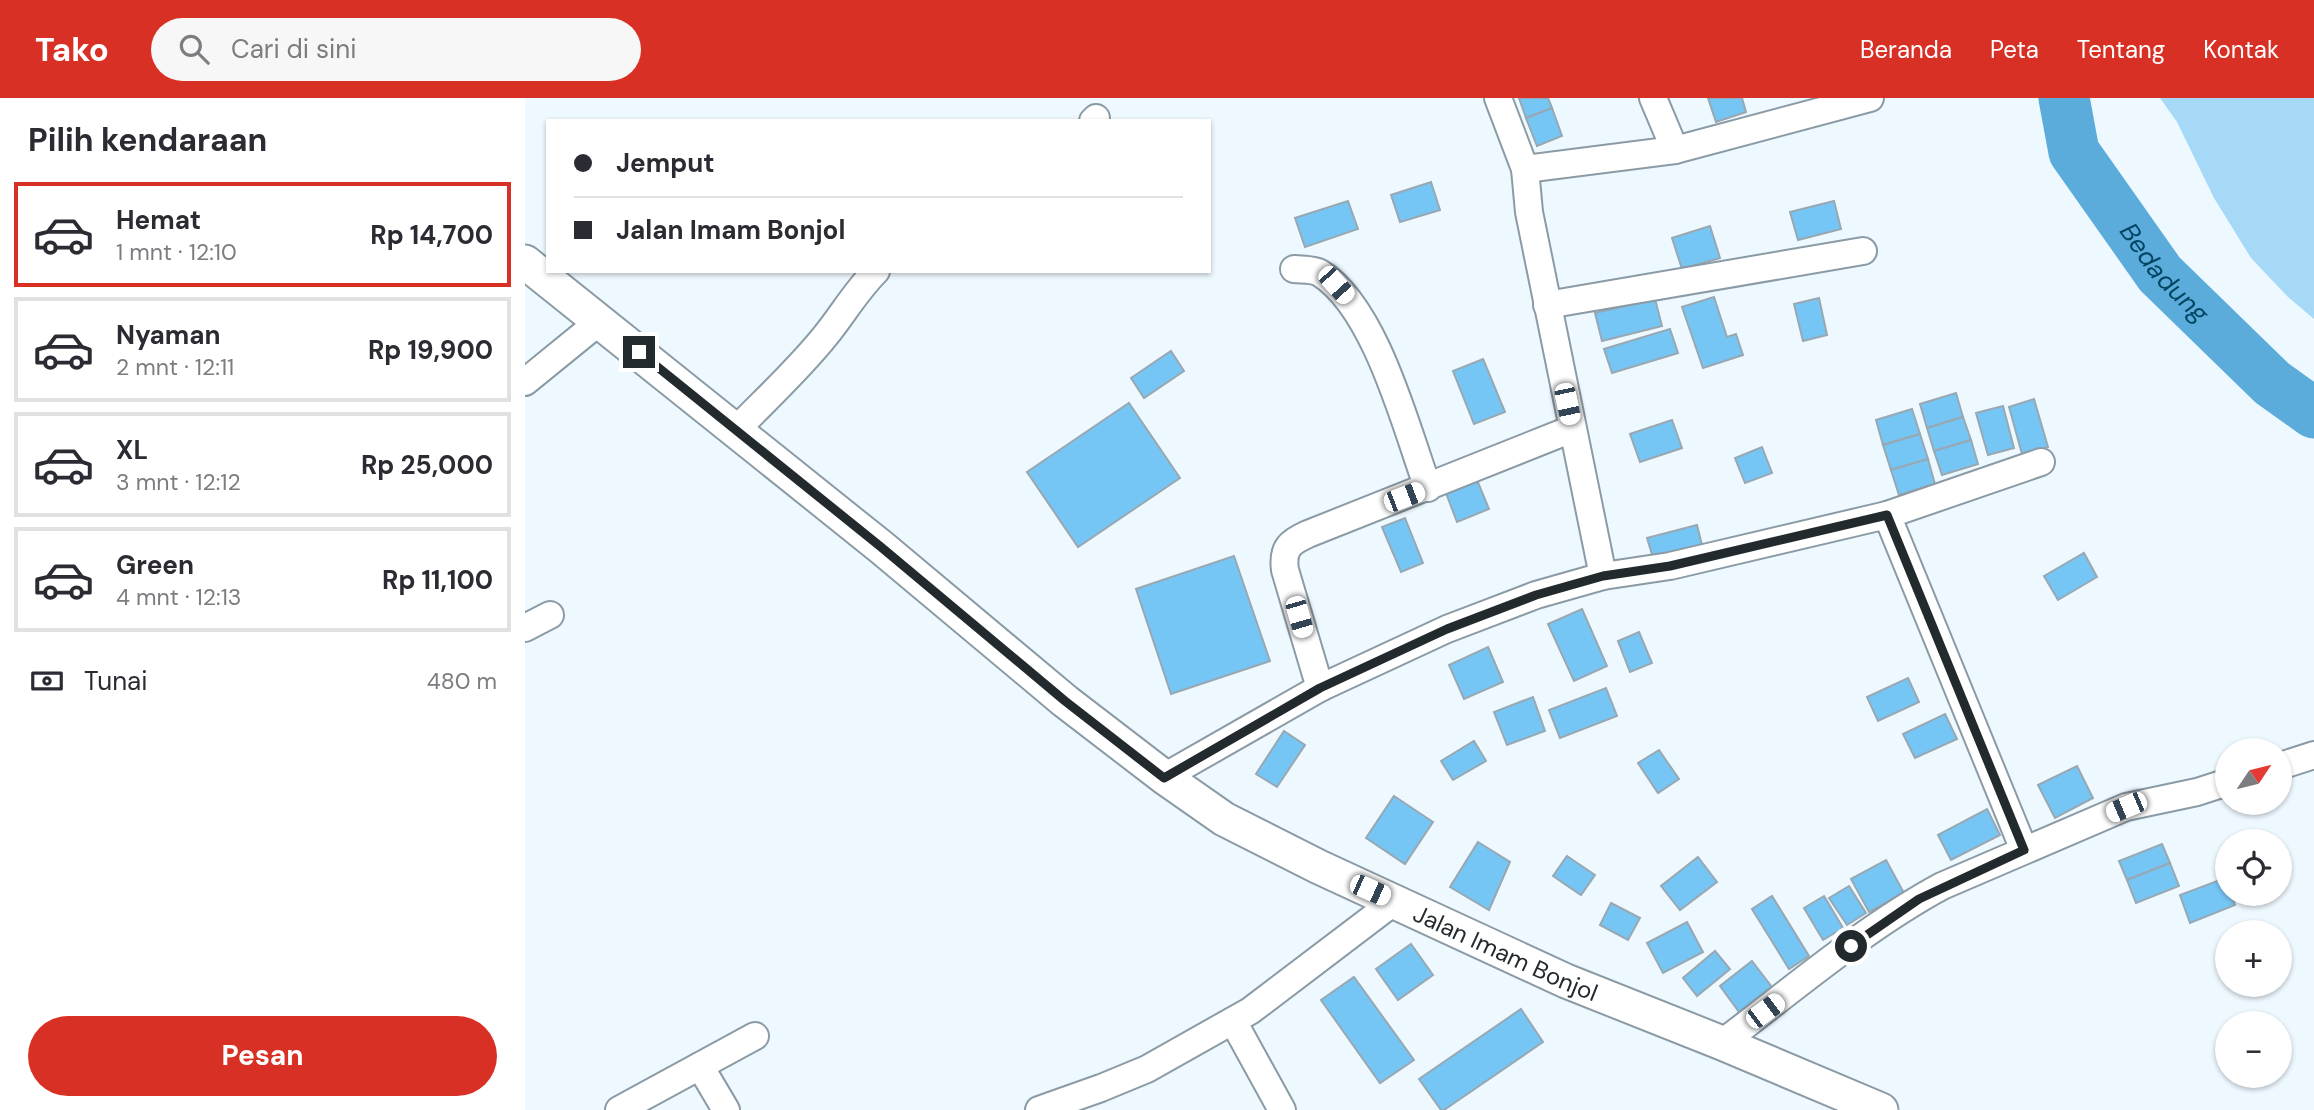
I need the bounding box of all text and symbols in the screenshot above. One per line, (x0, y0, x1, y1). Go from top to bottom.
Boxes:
search box (151, 18, 641, 81)
text: Tako (35, 28, 109, 71)
icon: search (175, 30, 213, 68)
text: Cari di sini (231, 32, 356, 66)
text: Beranda (1860, 34, 1952, 65)
text: Peta (1990, 34, 2039, 65)
text: Tentang (2077, 34, 2165, 65)
text: Kontak (2203, 34, 2279, 65)
text: Pilih kendaraan (28, 119, 267, 161)
text: Jemput (616, 146, 715, 180)
icon: car (32, 203, 95, 266)
text: Hemat (116, 203, 201, 237)
text: Jalan Imam Bonjol (616, 213, 845, 247)
water label: Bedadung (2112, 216, 2217, 330)
text: Rp 14,700 (370, 218, 493, 252)
text: 1 mnt · 12:10 (116, 237, 237, 267)
car (1315, 262, 1358, 308)
icon: car (32, 318, 95, 381)
text: Nyaman (116, 318, 221, 352)
text: Rp 19,900 (368, 333, 493, 367)
route end (623, 336, 655, 368)
text: 2 mnt · 12:11 (116, 352, 234, 382)
car (1553, 381, 1582, 427)
icon: car (32, 433, 95, 496)
text: XL (116, 433, 148, 467)
text: Rp 25,000 (361, 448, 493, 482)
text: 3 mnt · 12:12 (116, 467, 241, 497)
car (1381, 480, 1428, 514)
icon: car (32, 548, 95, 611)
text: Green (116, 548, 194, 582)
text: Rp 11,100 (382, 563, 493, 597)
text: 4 mnt · 12:13 (116, 582, 241, 612)
car (1284, 594, 1315, 640)
icon: cash (28, 662, 66, 700)
text: Tunai (84, 664, 148, 698)
text: 480 m (427, 666, 497, 696)
north arrow (2215, 738, 2293, 816)
map controls (2215, 738, 2292, 1088)
car (2103, 789, 2150, 825)
button: locate (2215, 829, 2292, 906)
car (1347, 872, 1394, 908)
street label: Jalan Imam Bonjol (1409, 897, 1603, 1008)
button: + (2215, 920, 2292, 997)
route start (1835, 930, 1867, 962)
car (1742, 990, 1789, 1032)
button: − (2215, 1011, 2292, 1088)
button: Pesan (28, 1016, 497, 1096)

